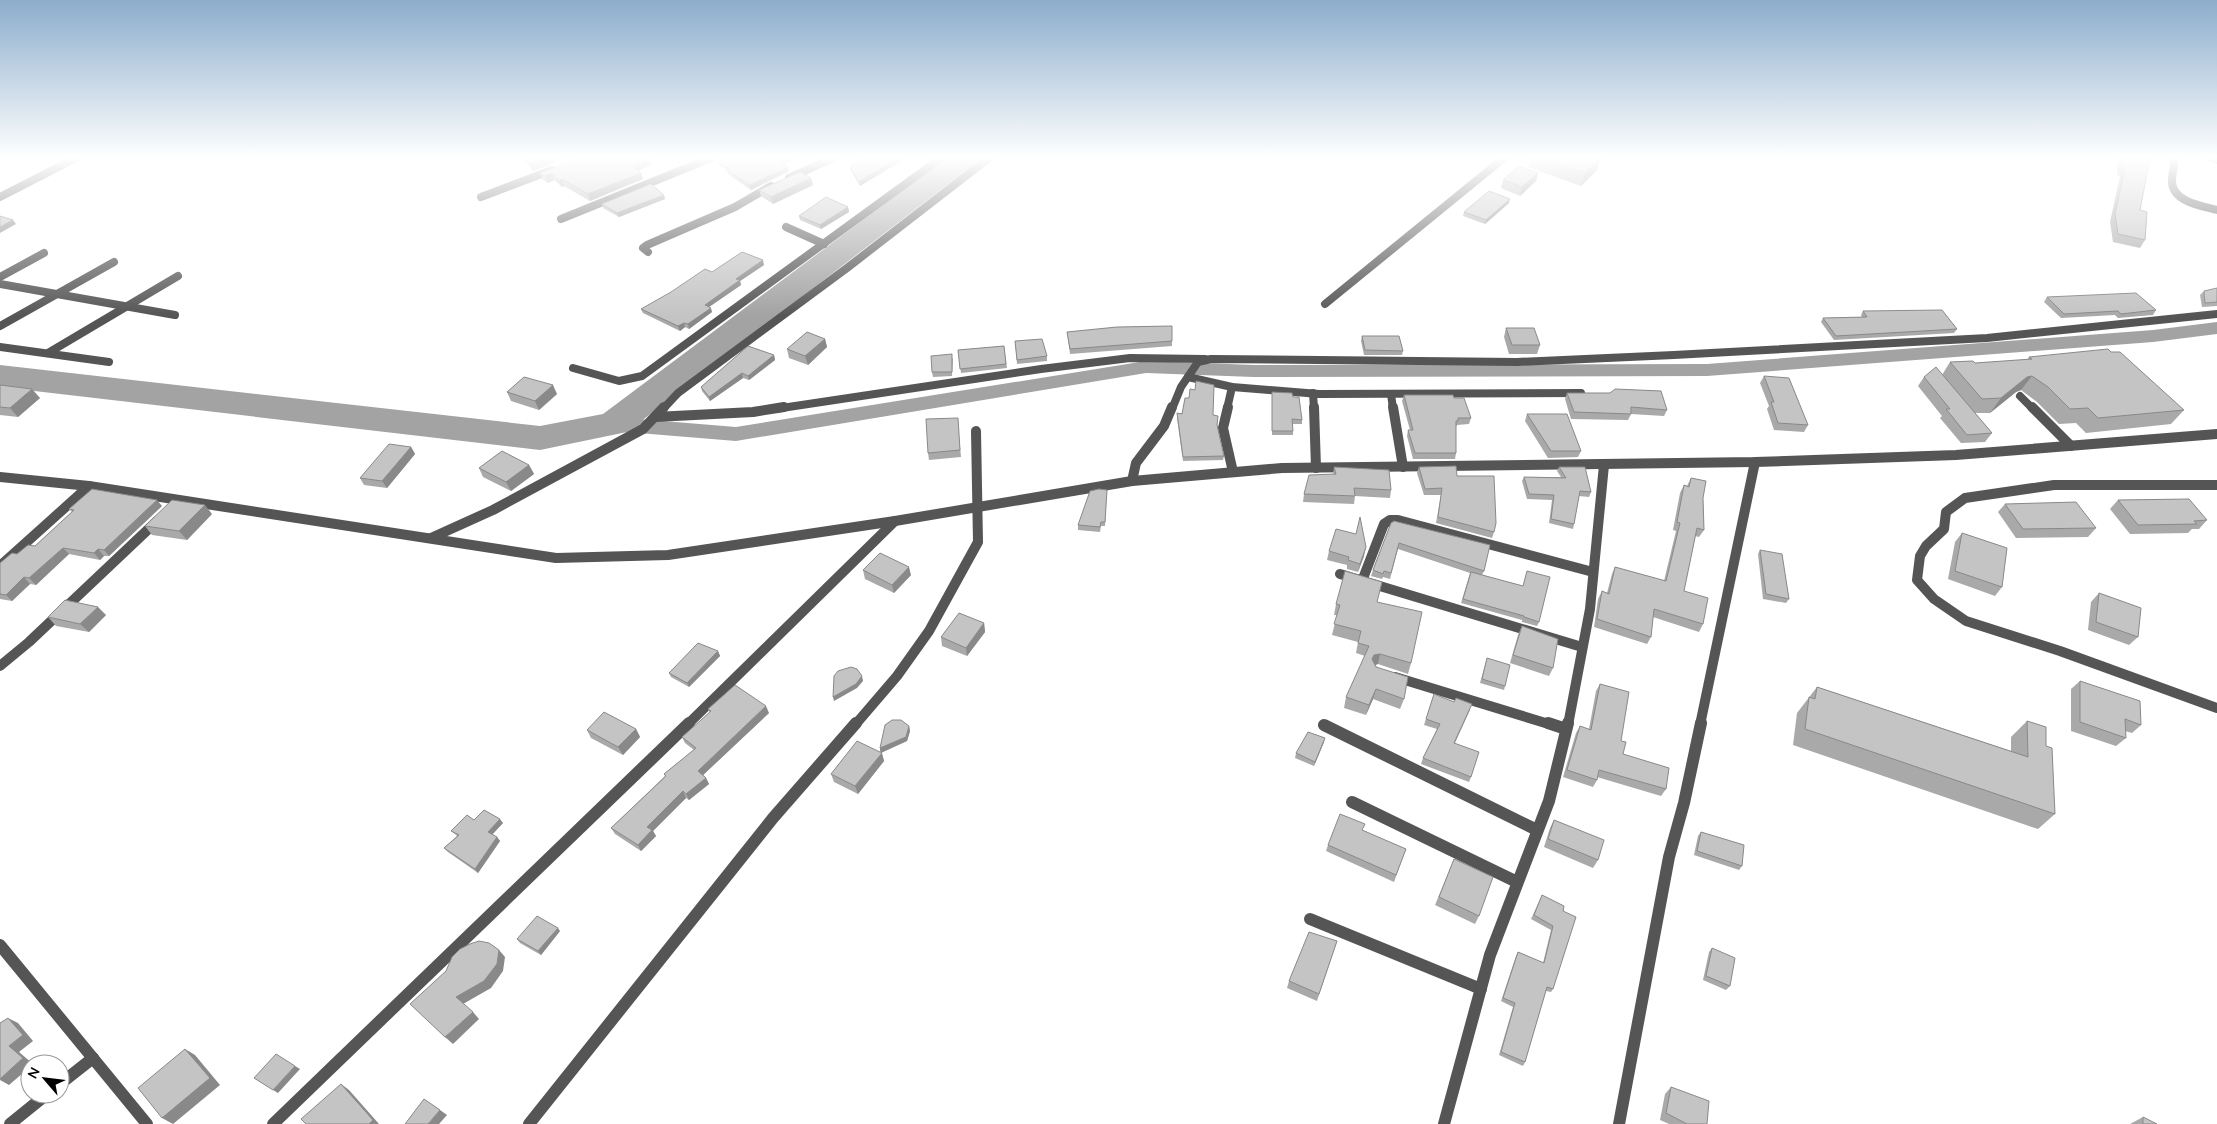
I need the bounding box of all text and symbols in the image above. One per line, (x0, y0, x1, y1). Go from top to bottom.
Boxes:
north arrow (20, 1054, 70, 1104)
text: N (23, 1064, 44, 1082)

